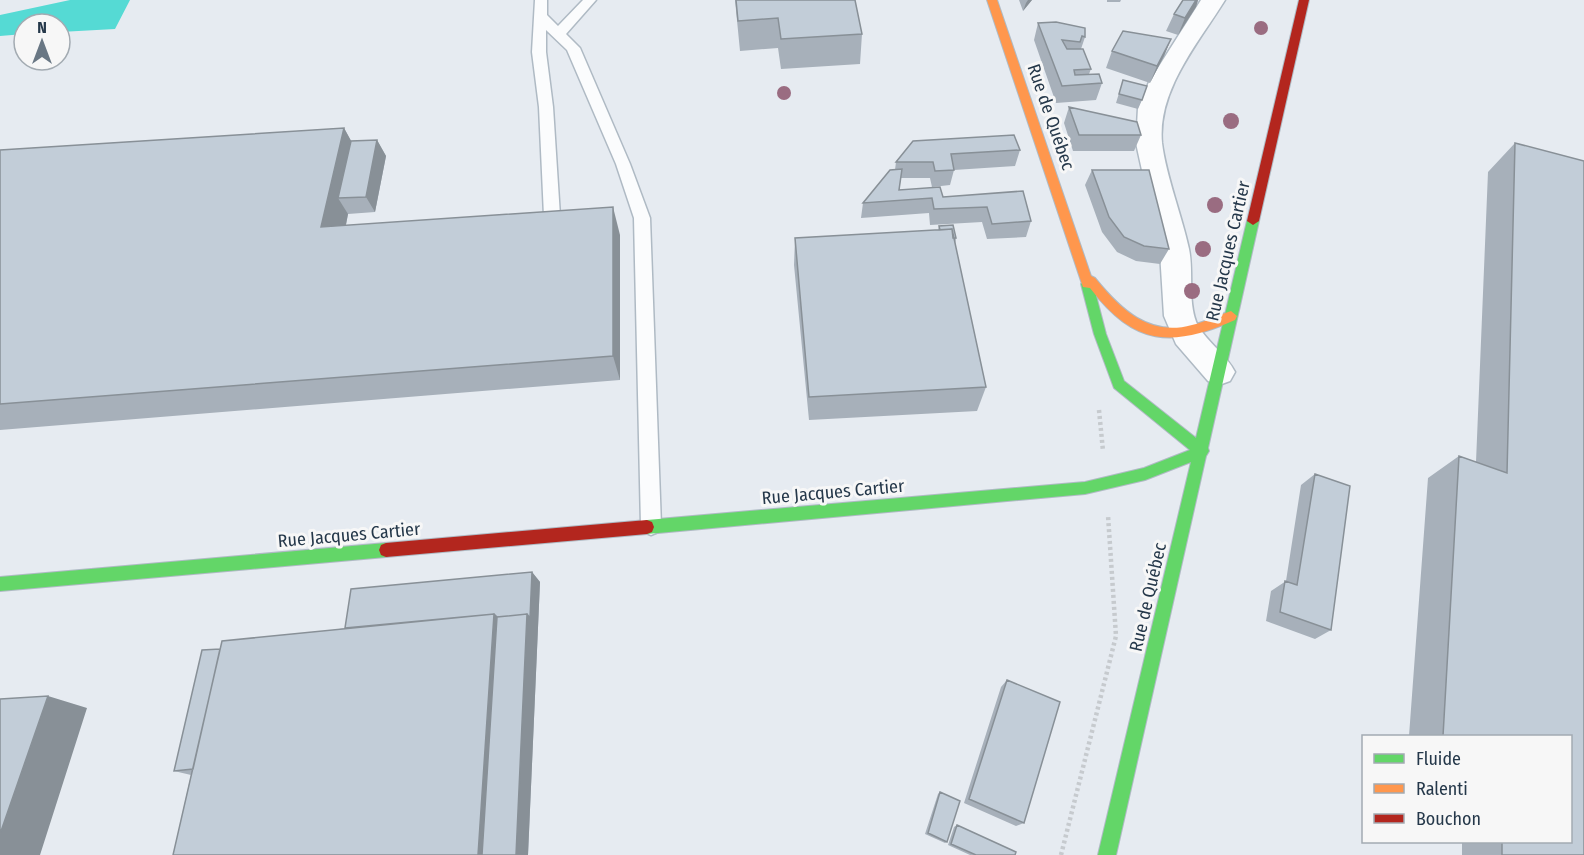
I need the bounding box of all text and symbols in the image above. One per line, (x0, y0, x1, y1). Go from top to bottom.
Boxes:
north arrow (12, 12, 72, 72)
text: N (37, 18, 47, 37)
street label: Rue de Québec (1023, 61, 1080, 173)
street label: Rue Jacques Cartier (1201, 178, 1255, 323)
street label: Rue Jacques Cartier (761, 475, 906, 509)
street label: Rue Jacques Cartier (277, 518, 422, 552)
street label: Rue de Québec (1125, 540, 1171, 654)
legend (1362, 735, 1572, 843)
text: Fluide (1416, 748, 1461, 770)
text: Ralenti (1416, 778, 1468, 800)
text: Bouchon (1416, 808, 1481, 830)

